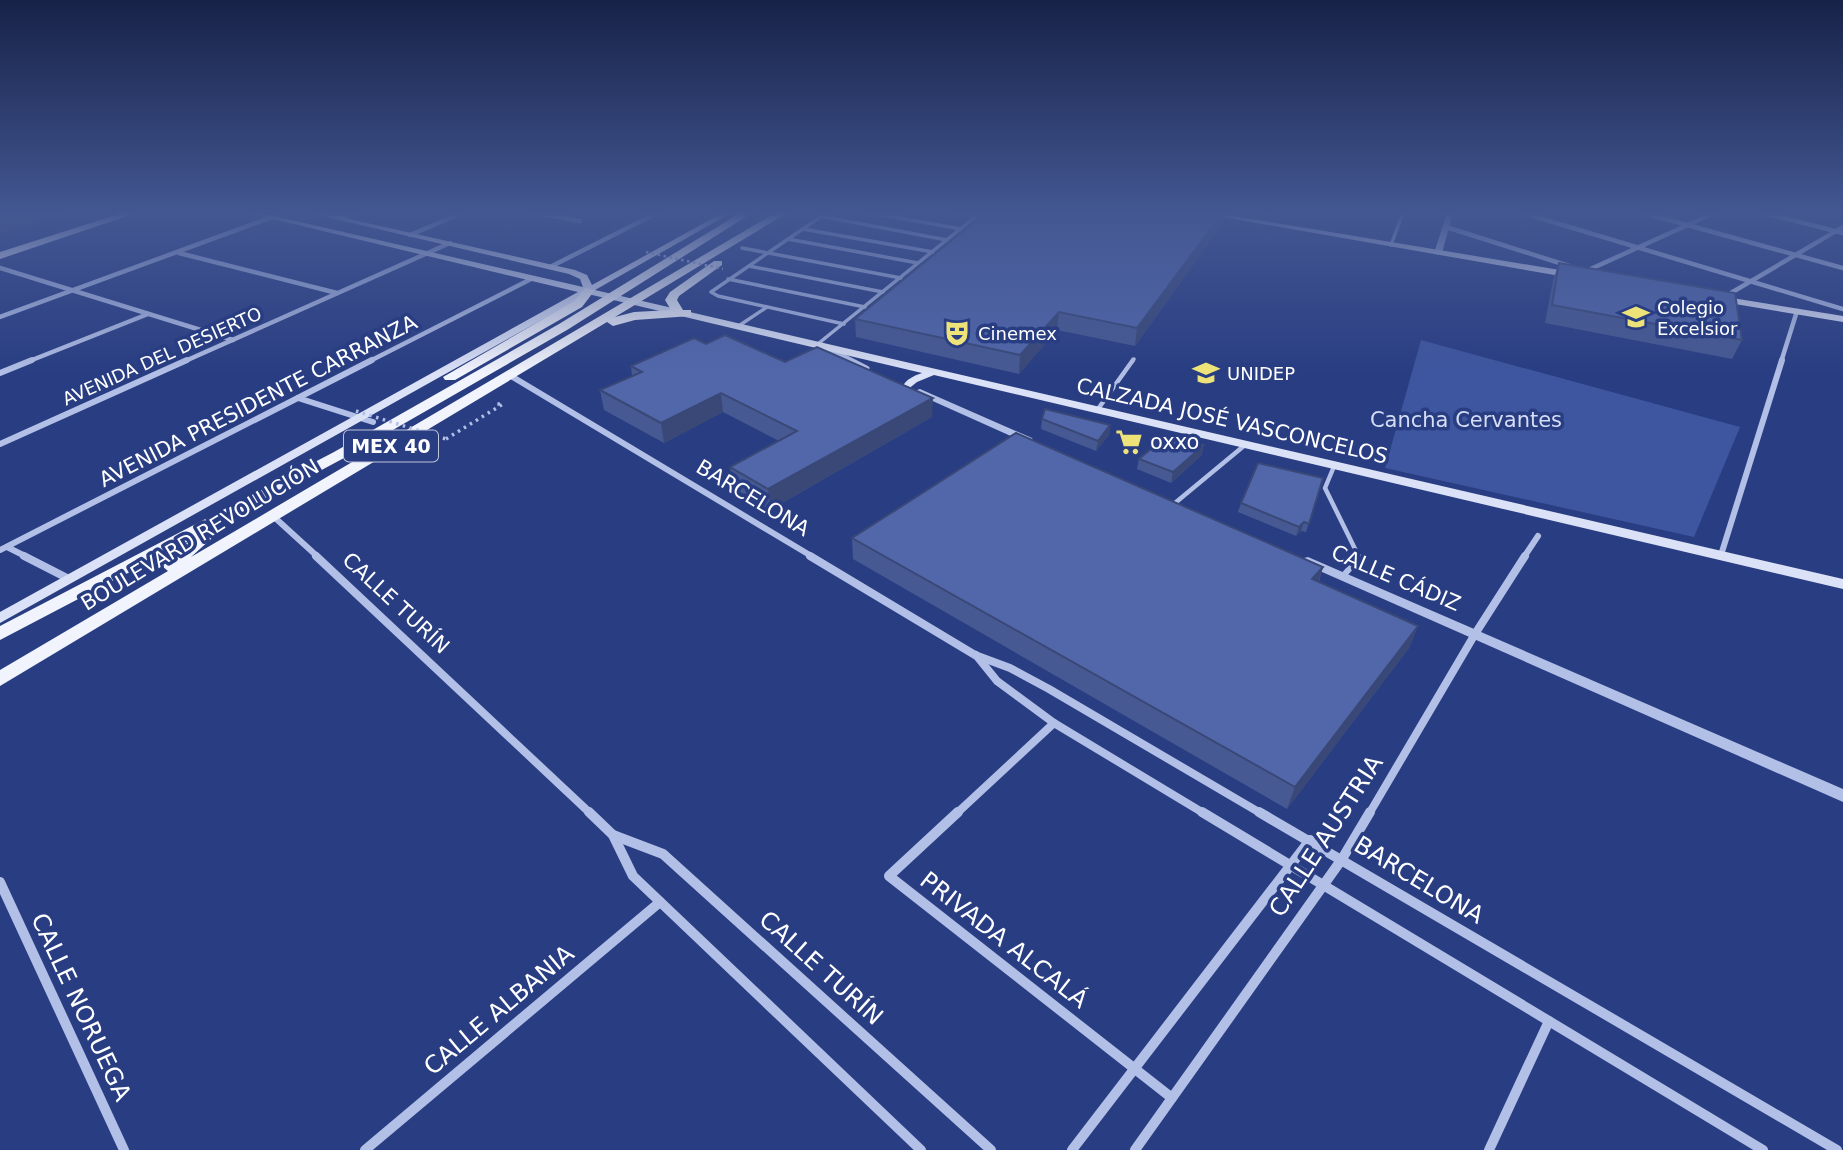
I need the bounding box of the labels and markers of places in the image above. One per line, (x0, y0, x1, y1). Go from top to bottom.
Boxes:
place label: Colegio Excelsior (1657, 297, 1738, 339)
school or university icon: Colegio Excelsior (1621, 302, 1651, 332)
theatre icon: Cinemex (942, 318, 972, 348)
place label: Cinemex (978, 323, 1057, 344)
school or university icon: UNIDEP (1191, 358, 1221, 388)
place label: UNIDEP (1227, 363, 1295, 384)
supermarket icon: oxxo (1114, 427, 1144, 457)
place label: oxxo (1150, 430, 1199, 454)

